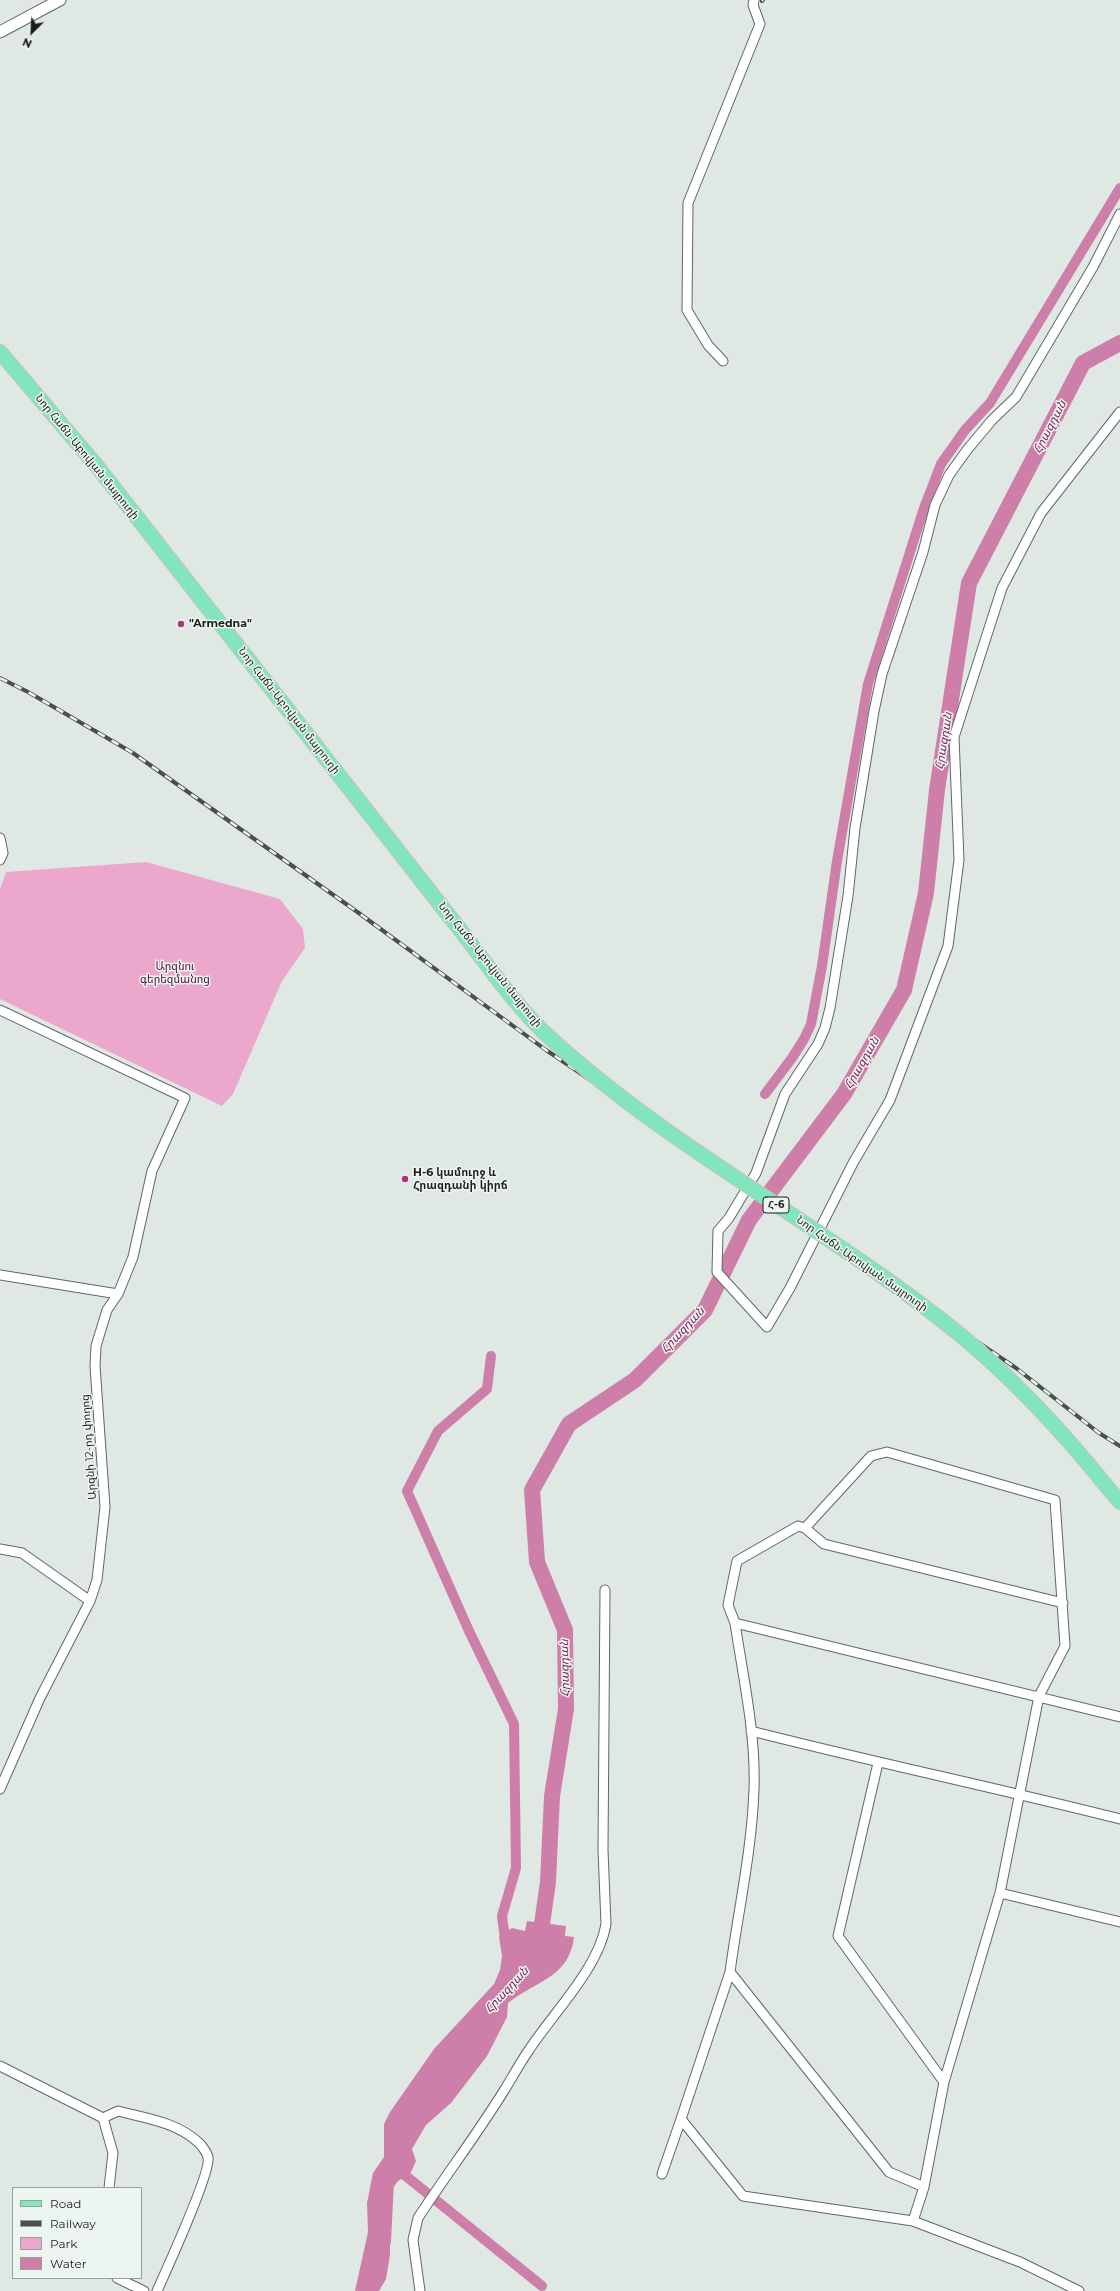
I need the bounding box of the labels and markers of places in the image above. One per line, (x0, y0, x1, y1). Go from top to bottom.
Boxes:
place label: "Armedna" (189, 617, 252, 631)
marker: "Armedna" (176, 619, 186, 629)
place label: H-6 կամուրջ և Հրազդանի կիրճ (413, 1166, 508, 1192)
marker: H-6 կամուրջ և Հրազդանի կիրճ (400, 1174, 410, 1184)

